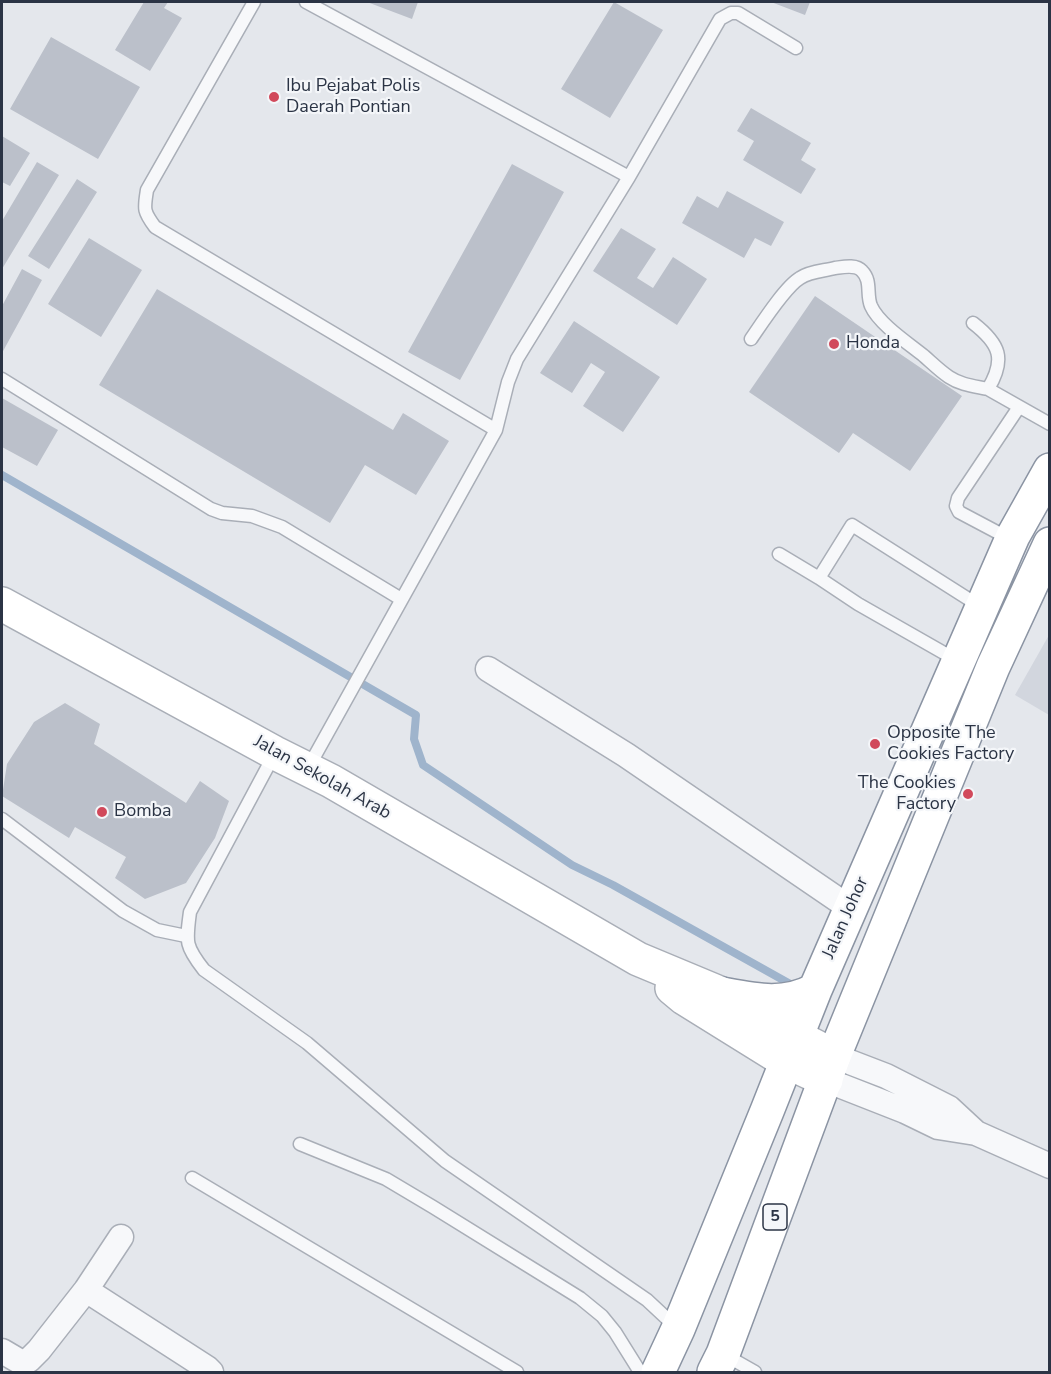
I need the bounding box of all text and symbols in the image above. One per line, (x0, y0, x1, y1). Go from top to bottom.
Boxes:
place label: Ibu Pejabat Polis Daerah Pontian (286, 76, 420, 118)
marker: Ibu Pejabat Polis Daerah Pontian (267, 90, 281, 104)
place label: Honda (846, 333, 900, 355)
marker: Honda (827, 337, 841, 351)
place label: Opposite The Cookies Factory (887, 723, 1014, 766)
street label: Jalan Sekolah Arab (250, 731, 394, 825)
marker: Opposite The Cookies Factory (868, 737, 882, 751)
place label: The Cookies Factory (858, 773, 956, 816)
marker: The Cookies Factory (961, 787, 975, 801)
place label: Bomba (114, 801, 172, 823)
marker: Bomba (95, 805, 109, 819)
street label: Jalan Johor (818, 874, 874, 962)
road number: 5 (763, 1204, 787, 1230)

